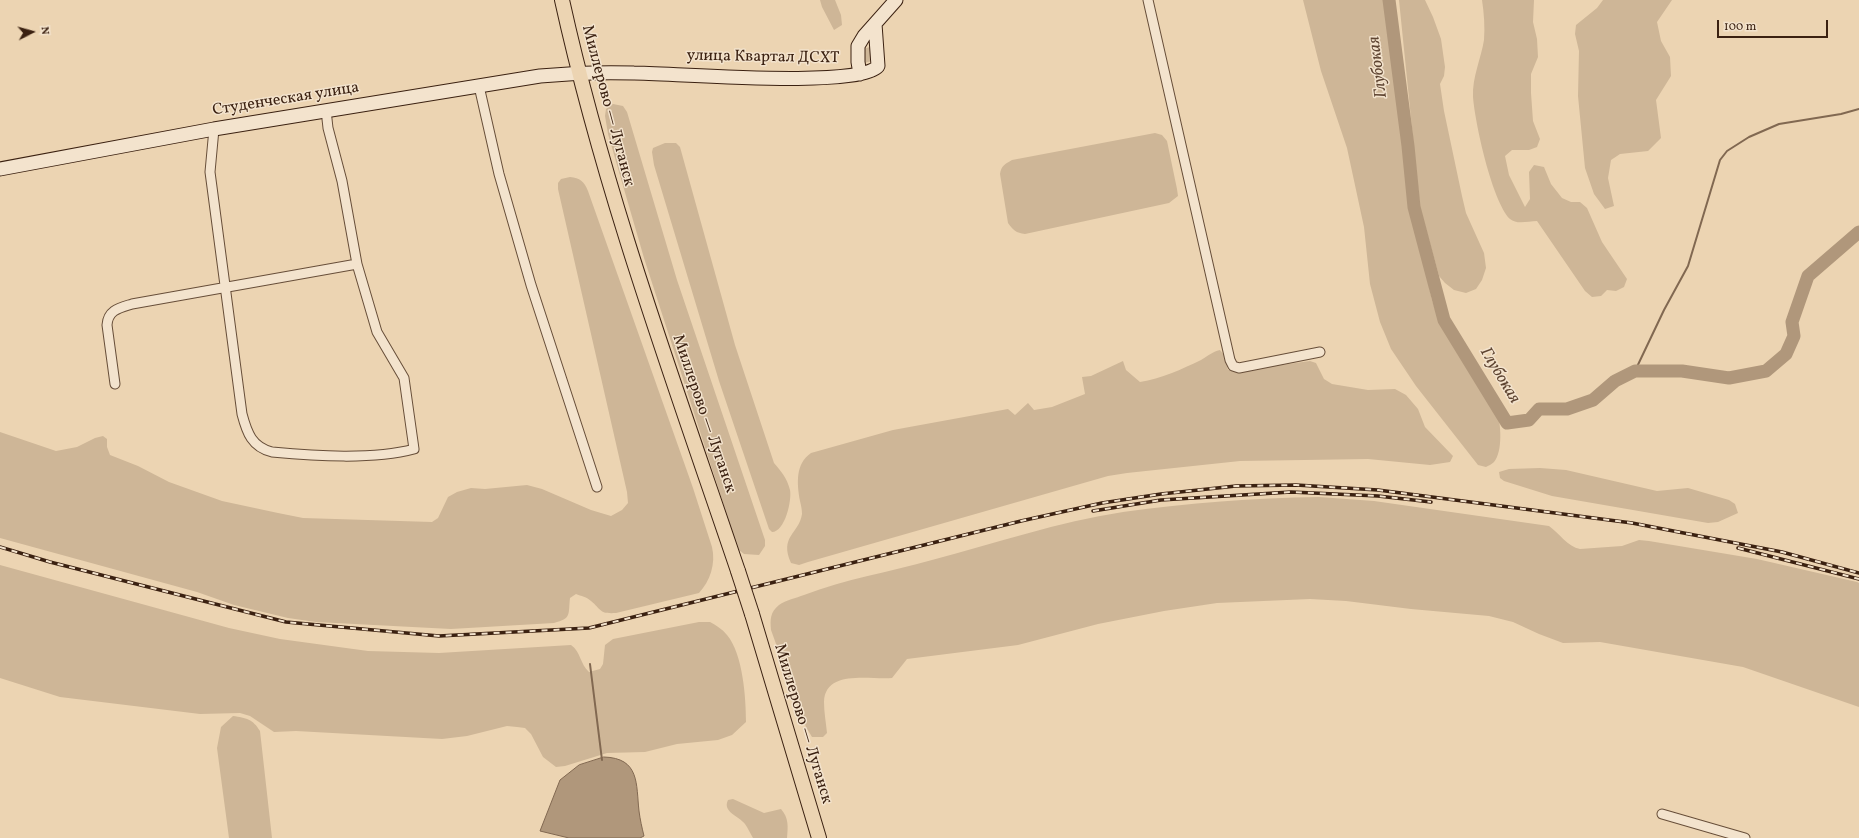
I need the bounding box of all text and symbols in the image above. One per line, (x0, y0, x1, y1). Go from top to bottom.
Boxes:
north arrow (12, 12, 52, 52)
scale bar (1719, 12, 1830, 38)
text: 100 m (1724, 19, 1756, 35)
street label: Миллерово — Луганск (576, 23, 638, 189)
text: N (37, 26, 52, 35)
water label: Глубокая (1365, 35, 1393, 99)
street label: улица Квартал ДСХТ (686, 47, 840, 69)
street label: Студенческая улица (211, 79, 361, 121)
street label: Миллерово — Луганск (667, 332, 739, 496)
water label: Глубокая (1474, 344, 1524, 408)
street label: Миллерово — Луганск (769, 642, 835, 806)

